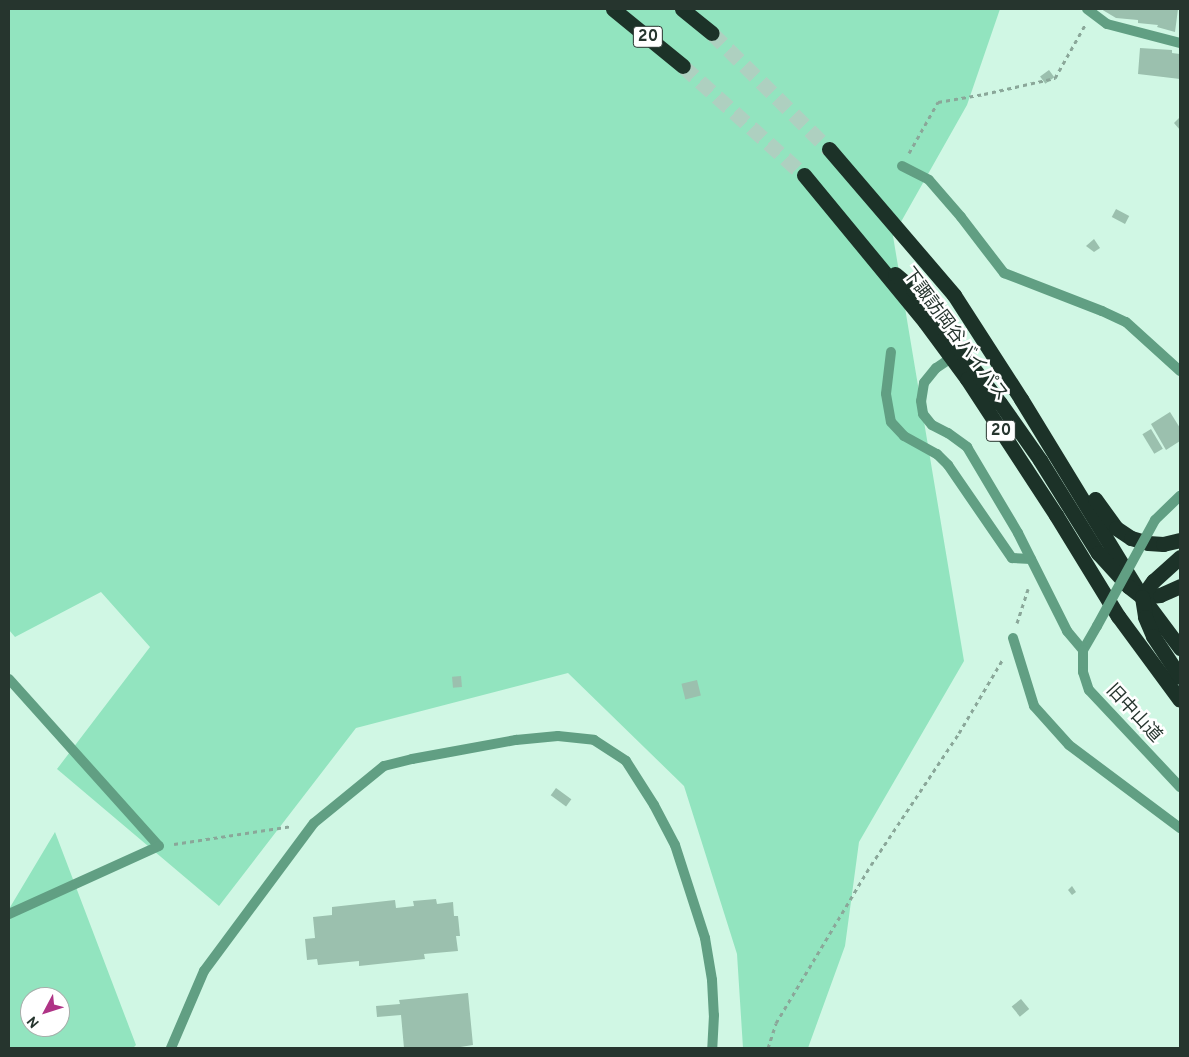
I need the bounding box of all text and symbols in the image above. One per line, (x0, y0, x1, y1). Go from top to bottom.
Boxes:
road number: 20 (632, 24, 664, 51)
street label: 下諏訪岡谷バイパス (897, 264, 1011, 406)
road number: 20 (985, 418, 1017, 444)
street label: 旧中山道 (1101, 680, 1165, 748)
north arrow (20, 987, 70, 1037)
text: N (24, 1012, 44, 1031)

